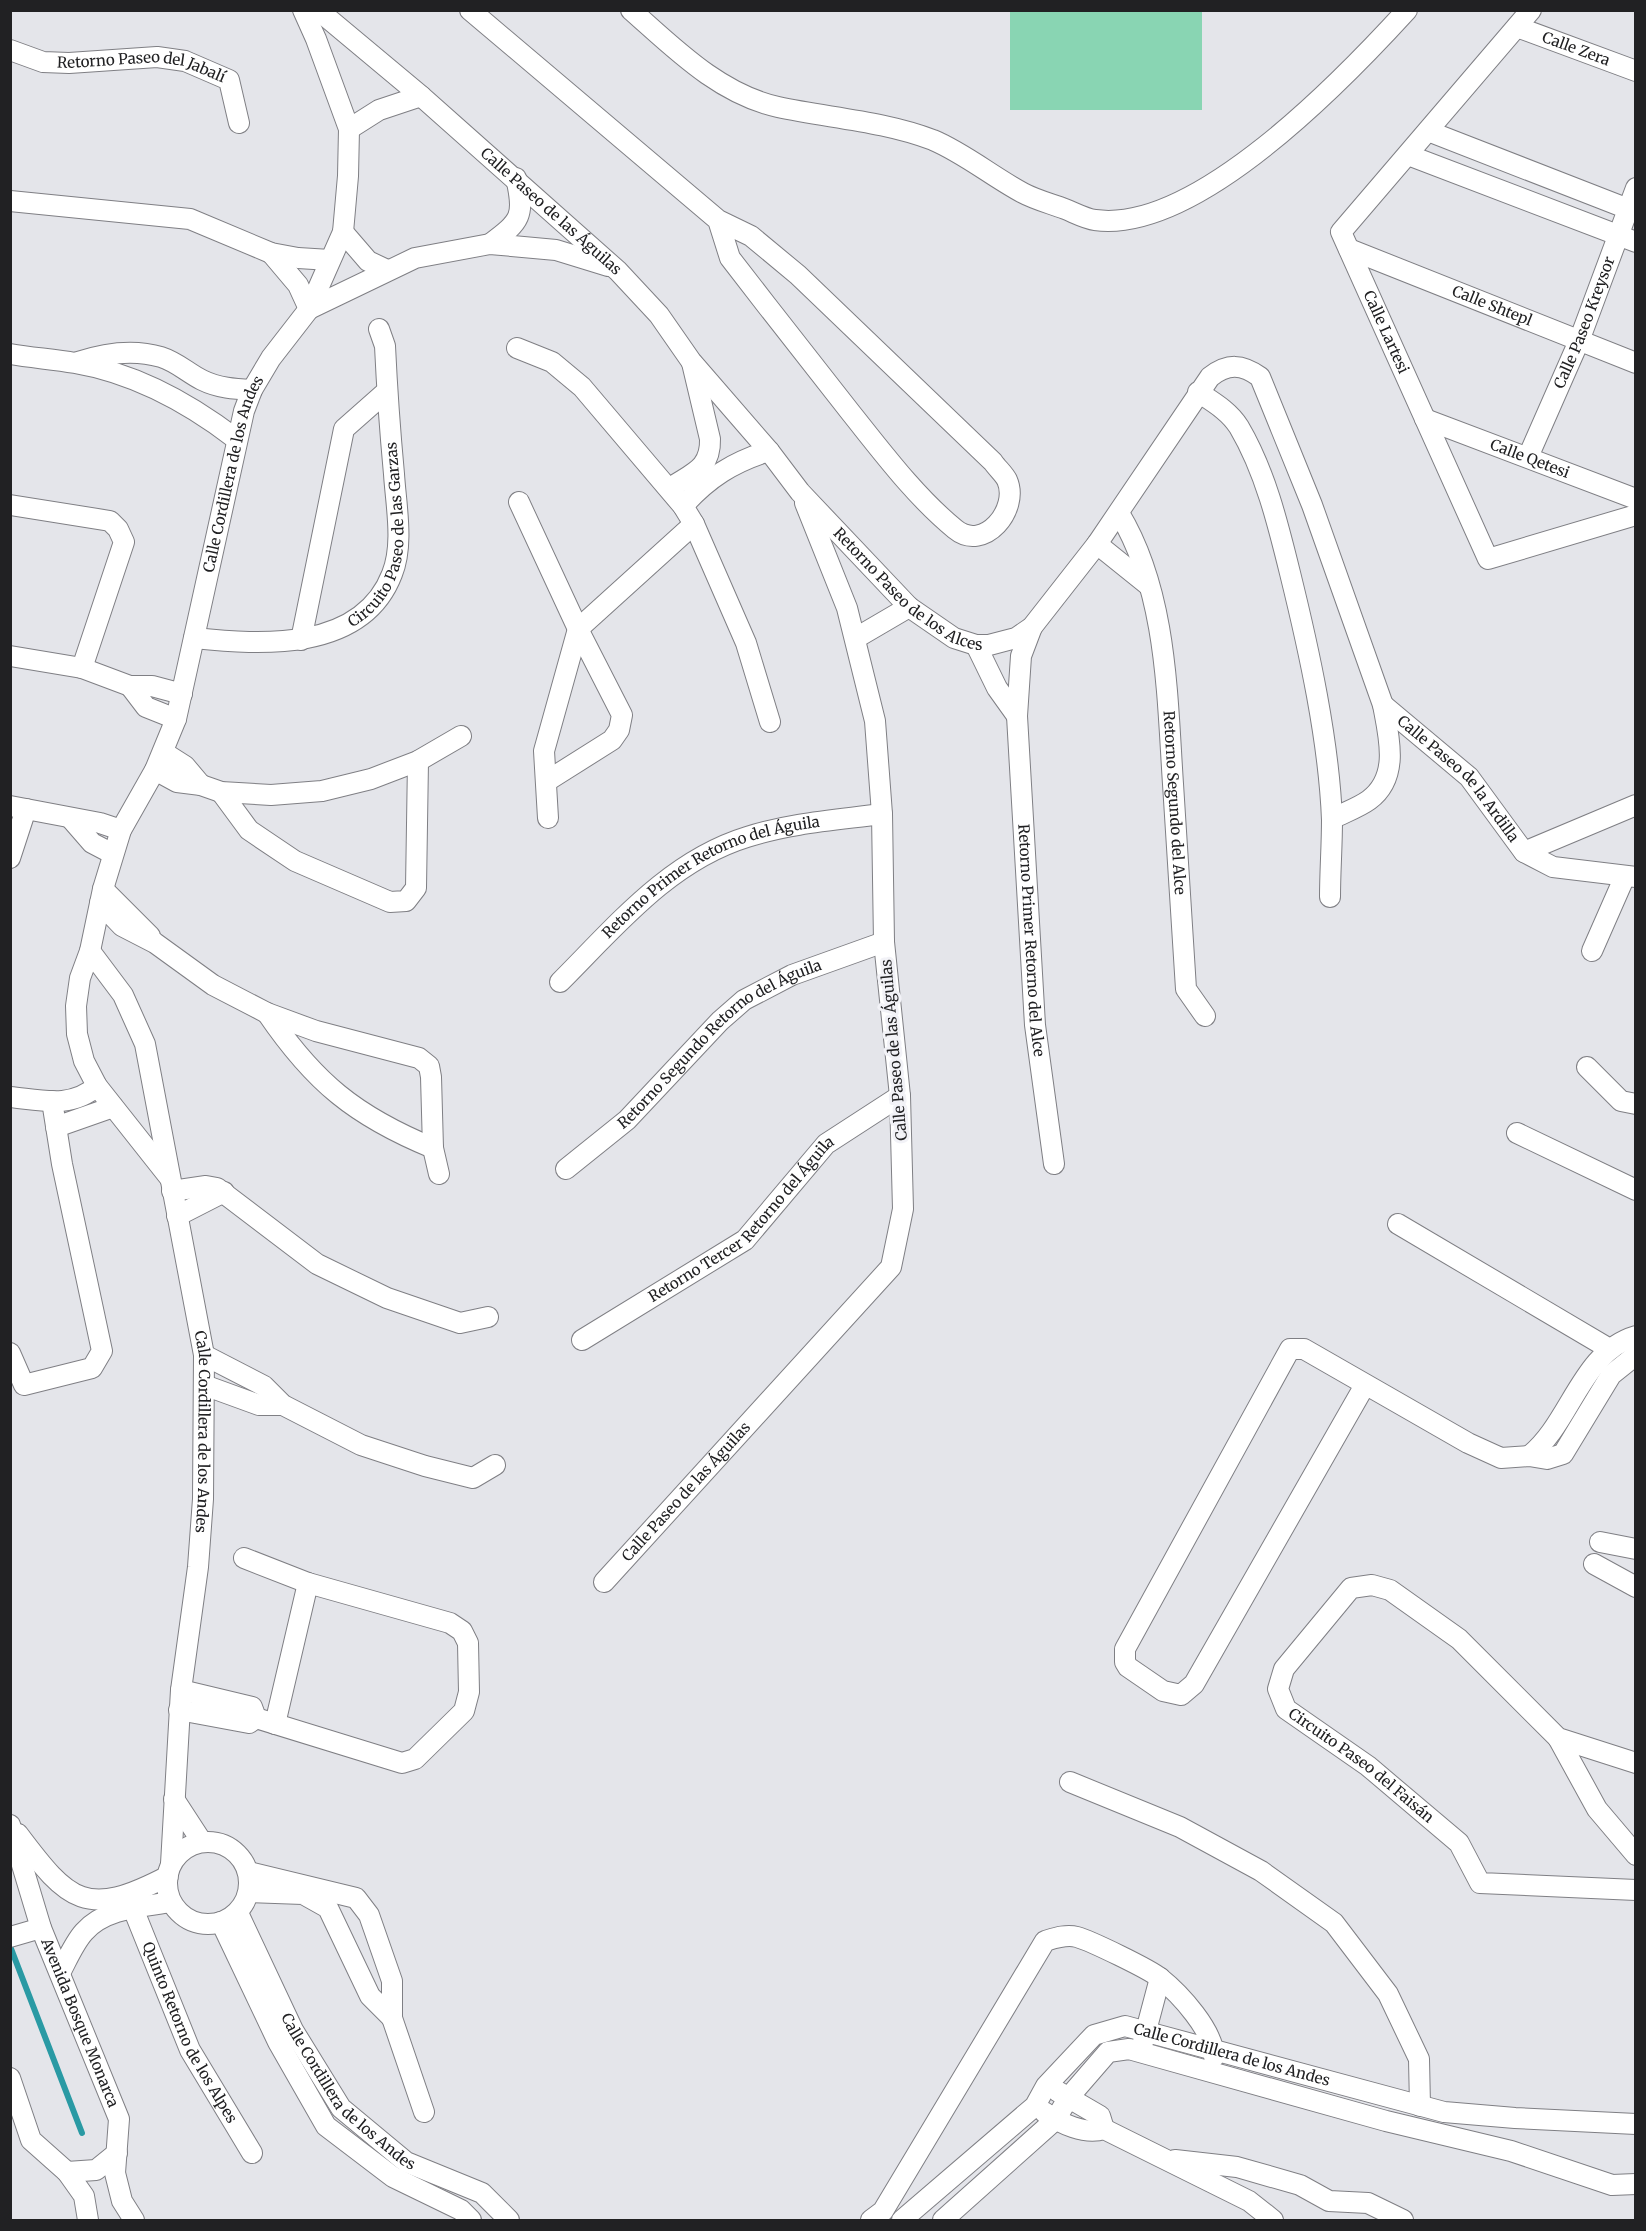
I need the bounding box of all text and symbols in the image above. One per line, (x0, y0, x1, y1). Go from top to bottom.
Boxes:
street label: Calle Zera (1540, 27, 1613, 70)
street label: Retorno Paseo del Jabalí (57, 47, 230, 87)
street label: Calle Paseo de las Águilas (477, 143, 626, 279)
street label: Calle Paseo Kreysor (1549, 253, 1619, 391)
street label: Calle Shtepl (1450, 281, 1535, 330)
street label: Calle Lartesi (1360, 287, 1413, 377)
street label: Calle Cordillera de los Andes (199, 372, 267, 574)
street label: Calle Qetesi (1487, 435, 1572, 482)
street label: Circuito Paseo de las Garzas (344, 441, 408, 631)
street label: Retorno Paseo de los Alces (830, 523, 982, 654)
street label: Retorno Segundo del Alce (1160, 710, 1190, 896)
street label: Calle Paseo de la Ardilla (1394, 711, 1523, 846)
street label: Retorno Primer Retorno del Águila (598, 812, 821, 942)
street label: Retorno Primer Retorno del Alce (1014, 824, 1049, 1058)
street label: Retorno Segundo Retorno del Águila (614, 955, 824, 1133)
street label: Calle Paseo de las Águilas (875, 958, 911, 1142)
street label: Retorno Tercer Retorno del Águila (645, 1132, 837, 1306)
street label: Calle Cordillera de los Andes (191, 1329, 214, 1534)
street label: Calle Paseo de las Águilas (617, 1418, 754, 1565)
street label: Circuito Paseo del Faisán (1285, 1704, 1438, 1827)
street label: Avenida Bosque Monarca (37, 1934, 123, 2110)
street label: Quinto Retorno de los Alpes (138, 1939, 242, 2126)
street label: Calle Cordillera de los Andes (277, 2010, 418, 2174)
street label: Calle Cordillera de los Andes (1132, 2019, 1332, 2090)

